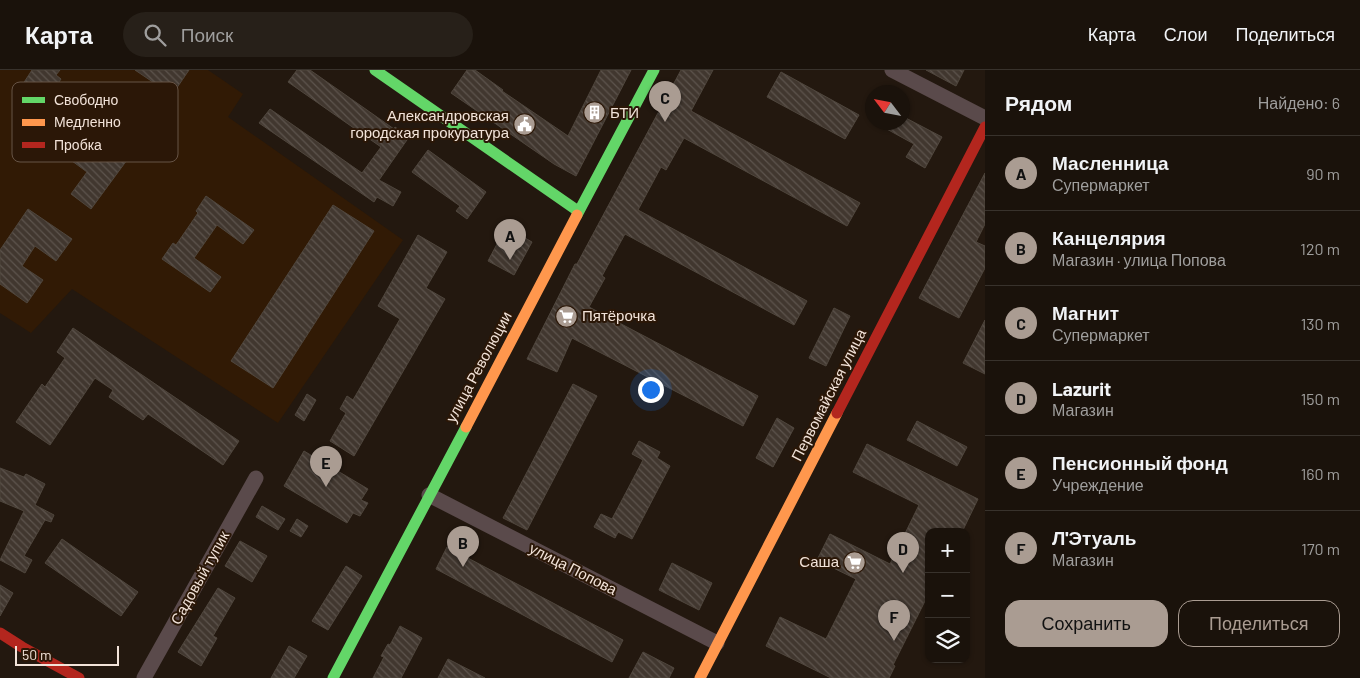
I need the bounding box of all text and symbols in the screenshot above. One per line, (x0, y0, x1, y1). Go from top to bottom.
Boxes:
search box (123, 12, 473, 57)
text: Карта (25, 20, 93, 49)
icon: search (141, 21, 169, 49)
text: Поиск (181, 23, 233, 46)
text: Карта (1088, 23, 1136, 45)
text: Слои (1164, 23, 1208, 45)
text: Поделиться (1236, 23, 1335, 45)
pin: C (649, 81, 681, 122)
legend (12, 82, 178, 162)
north arrow (865, 85, 910, 130)
text: Рядом (1005, 90, 1072, 115)
text: Свободно (54, 91, 119, 108)
text: Найдено: 6 (1258, 93, 1340, 112)
building icon: БТИ (582, 101, 606, 125)
place label: БТИ (610, 103, 639, 121)
place label: Александровская городская прокуратура (350, 106, 510, 141)
text: Медленно (54, 113, 121, 130)
public building icon: Александровская городская прокуратура (513, 113, 537, 137)
text: Пробка (54, 136, 102, 153)
text: Масленница (1052, 151, 1169, 174)
text: A (1016, 164, 1026, 183)
text: 90 m (1306, 164, 1340, 183)
text: Супермаркет (1052, 175, 1150, 194)
pin: A (494, 219, 526, 260)
text: Канцелярия (1052, 226, 1166, 249)
text: B (1016, 239, 1026, 258)
text: 120 m (1300, 239, 1340, 258)
text: Магазин · улица Попова (1052, 250, 1226, 269)
text: Магнит (1052, 301, 1119, 324)
supermarket icon: Пятёрочка (554, 304, 578, 328)
place label: Пятёрочка (582, 306, 656, 324)
street label: улица Революции (441, 308, 515, 425)
text: C (1016, 314, 1026, 333)
text: 130 m (1301, 314, 1340, 333)
street label: Первомайская улица (787, 325, 870, 464)
text: Супермаркет (1052, 325, 1150, 344)
your location (638, 377, 664, 403)
text: Lazurit (1052, 377, 1111, 400)
text: D (1016, 389, 1026, 408)
text: 150 m (1301, 389, 1340, 408)
text: Магазин (1052, 400, 1114, 419)
pin: E (310, 446, 342, 487)
text: Пенсионный фонд (1052, 451, 1228, 474)
text: E (1016, 464, 1026, 483)
text: 160 m (1301, 464, 1340, 483)
text: Учреждение (1052, 475, 1144, 494)
pin: B (447, 526, 479, 567)
text: Л'Этуаль (1052, 526, 1136, 549)
street label: Садовый тупик (166, 527, 232, 627)
map controls (925, 528, 970, 663)
button: + (925, 528, 970, 573)
pin: D (887, 532, 919, 573)
street label: улица Попова (527, 538, 621, 598)
text: F (1017, 539, 1025, 558)
text: 170 m (1301, 539, 1340, 558)
supermarket icon: Саша (843, 550, 867, 574)
text: Магазин (1052, 550, 1114, 569)
place label: Саша (799, 552, 840, 570)
button: − (925, 573, 970, 618)
pin: F (878, 600, 910, 641)
button: Сохранить (1005, 600, 1168, 647)
button: Поделиться (1178, 600, 1340, 647)
button: layers (925, 618, 970, 663)
scale bar (15, 643, 119, 666)
text: 50 m (22, 646, 51, 663)

